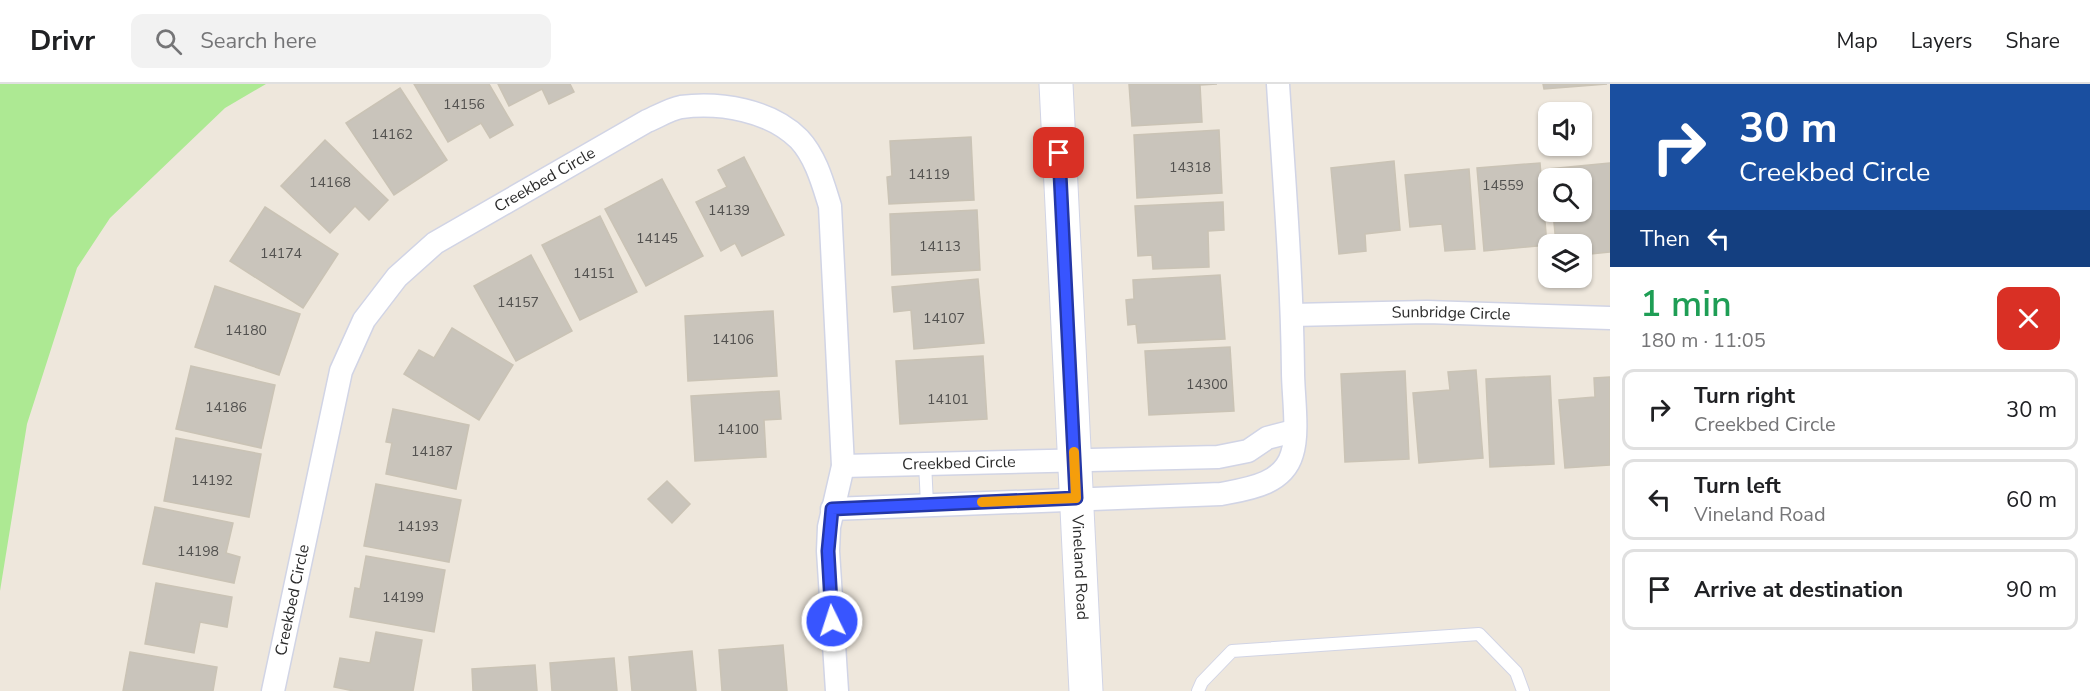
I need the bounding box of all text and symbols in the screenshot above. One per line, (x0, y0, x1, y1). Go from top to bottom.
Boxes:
search box (131, 14, 551, 68)
text: Drivr (30, 22, 95, 60)
icon: search (152, 25, 185, 58)
text: Search here (200, 26, 317, 56)
text: Map (1836, 27, 1878, 55)
text: Layers (1911, 27, 1972, 55)
text: Share (2005, 27, 2060, 55)
house number: 14156 (443, 95, 485, 114)
text: 30 m (1739, 100, 1838, 157)
map controls (1538, 102, 1592, 288)
button: sound (1538, 102, 1592, 156)
icon: right (1640, 108, 1718, 186)
house number: 14162 (371, 125, 413, 144)
pin (1033, 127, 1084, 178)
icon: arrive (1042, 136, 1075, 169)
street label: Creekbed Circle (490, 142, 600, 218)
text: Creekbed Circle (1739, 154, 1930, 191)
house number: 14318 (1169, 158, 1211, 177)
house number: 14119 (908, 165, 950, 184)
button: search (1538, 168, 1592, 222)
house number: 14168 (309, 173, 351, 192)
house number: 14559 (1482, 176, 1524, 195)
house number: 14139 (708, 201, 750, 220)
icon: left (1702, 222, 1735, 255)
text: Then (1640, 224, 1690, 254)
house number: 14145 (636, 229, 678, 248)
button: layers (1538, 234, 1592, 288)
house number: 14113 (919, 237, 961, 256)
house number: 14174 (260, 244, 302, 263)
house number: 14151 (573, 264, 615, 283)
text: 1 min (1640, 280, 1732, 329)
button: close (1997, 287, 2060, 350)
house number: 14157 (497, 293, 539, 312)
street label: Sunbridge Circle (1391, 301, 1511, 326)
house number: 14107 (923, 309, 965, 328)
house number: 14180 (225, 321, 267, 340)
text: 180 m · 11:05 (1640, 327, 1766, 354)
house number: 14106 (712, 330, 754, 349)
house number: 14300 (1186, 375, 1228, 394)
text: Turn right (1694, 381, 1795, 411)
house number: 14101 (927, 390, 969, 409)
icon: right (1643, 393, 1676, 426)
text: 30 m (2006, 395, 2057, 425)
house number: 14186 (205, 398, 247, 417)
text: Creekbed Circle (1694, 411, 1836, 438)
house number: 14100 (717, 420, 759, 439)
house number: 14187 (411, 442, 453, 461)
street label: Creekbed Circle (902, 451, 1016, 476)
house number: 14192 (191, 471, 233, 490)
text: Turn left (1694, 471, 1781, 501)
icon: left (1643, 483, 1676, 516)
text: 60 m (2006, 485, 2057, 515)
text: Vineland Road (1694, 501, 1826, 528)
street label: Vineland Road (1066, 513, 1093, 621)
house number: 14193 (397, 517, 439, 536)
house number: 14198 (177, 542, 219, 561)
street label: Creekbed Circle (270, 542, 315, 658)
icon: arrive (1643, 573, 1676, 606)
text: Arrive at destination (1694, 575, 1903, 605)
text: 90 m (2006, 575, 2057, 605)
house number: 14199 (382, 588, 424, 607)
position arrow (800, 589, 864, 653)

